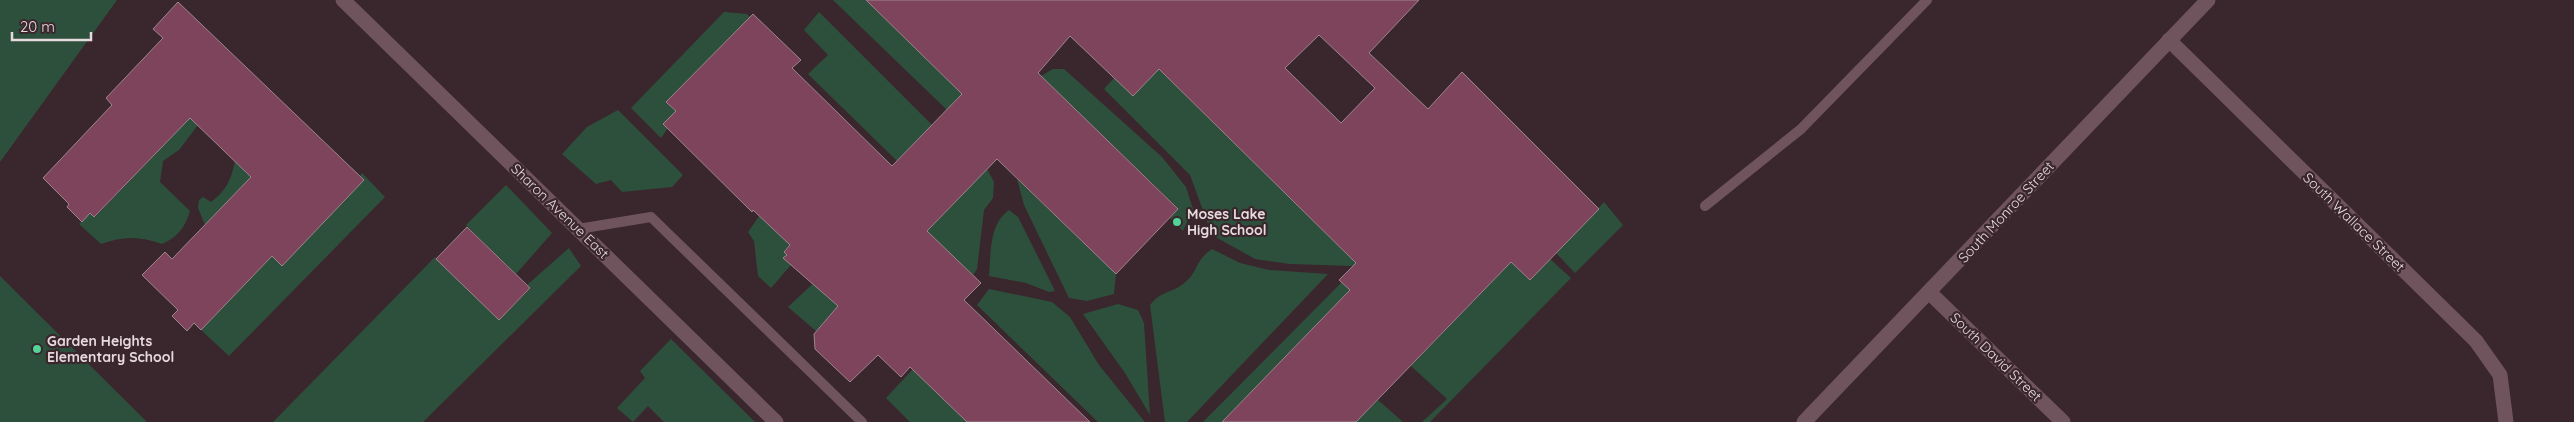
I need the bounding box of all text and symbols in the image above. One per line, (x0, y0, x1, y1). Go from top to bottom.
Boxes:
scale bar (12, 10, 91, 42)
text: 20 m (20, 17, 55, 36)
street label: South Monroe Street (1954, 157, 2058, 267)
street label: Sharon Avenue East (507, 160, 613, 263)
street label: South Wallace Street (2299, 169, 2409, 275)
place label: Moses Lake High School (1187, 205, 1267, 239)
marker: Moses Lake High School (1171, 216, 1183, 228)
street label: South David Street (1947, 309, 2046, 405)
place label: Garden Heights Elementary School (47, 332, 174, 366)
marker: Garden Heights Elementary School (31, 343, 43, 355)

